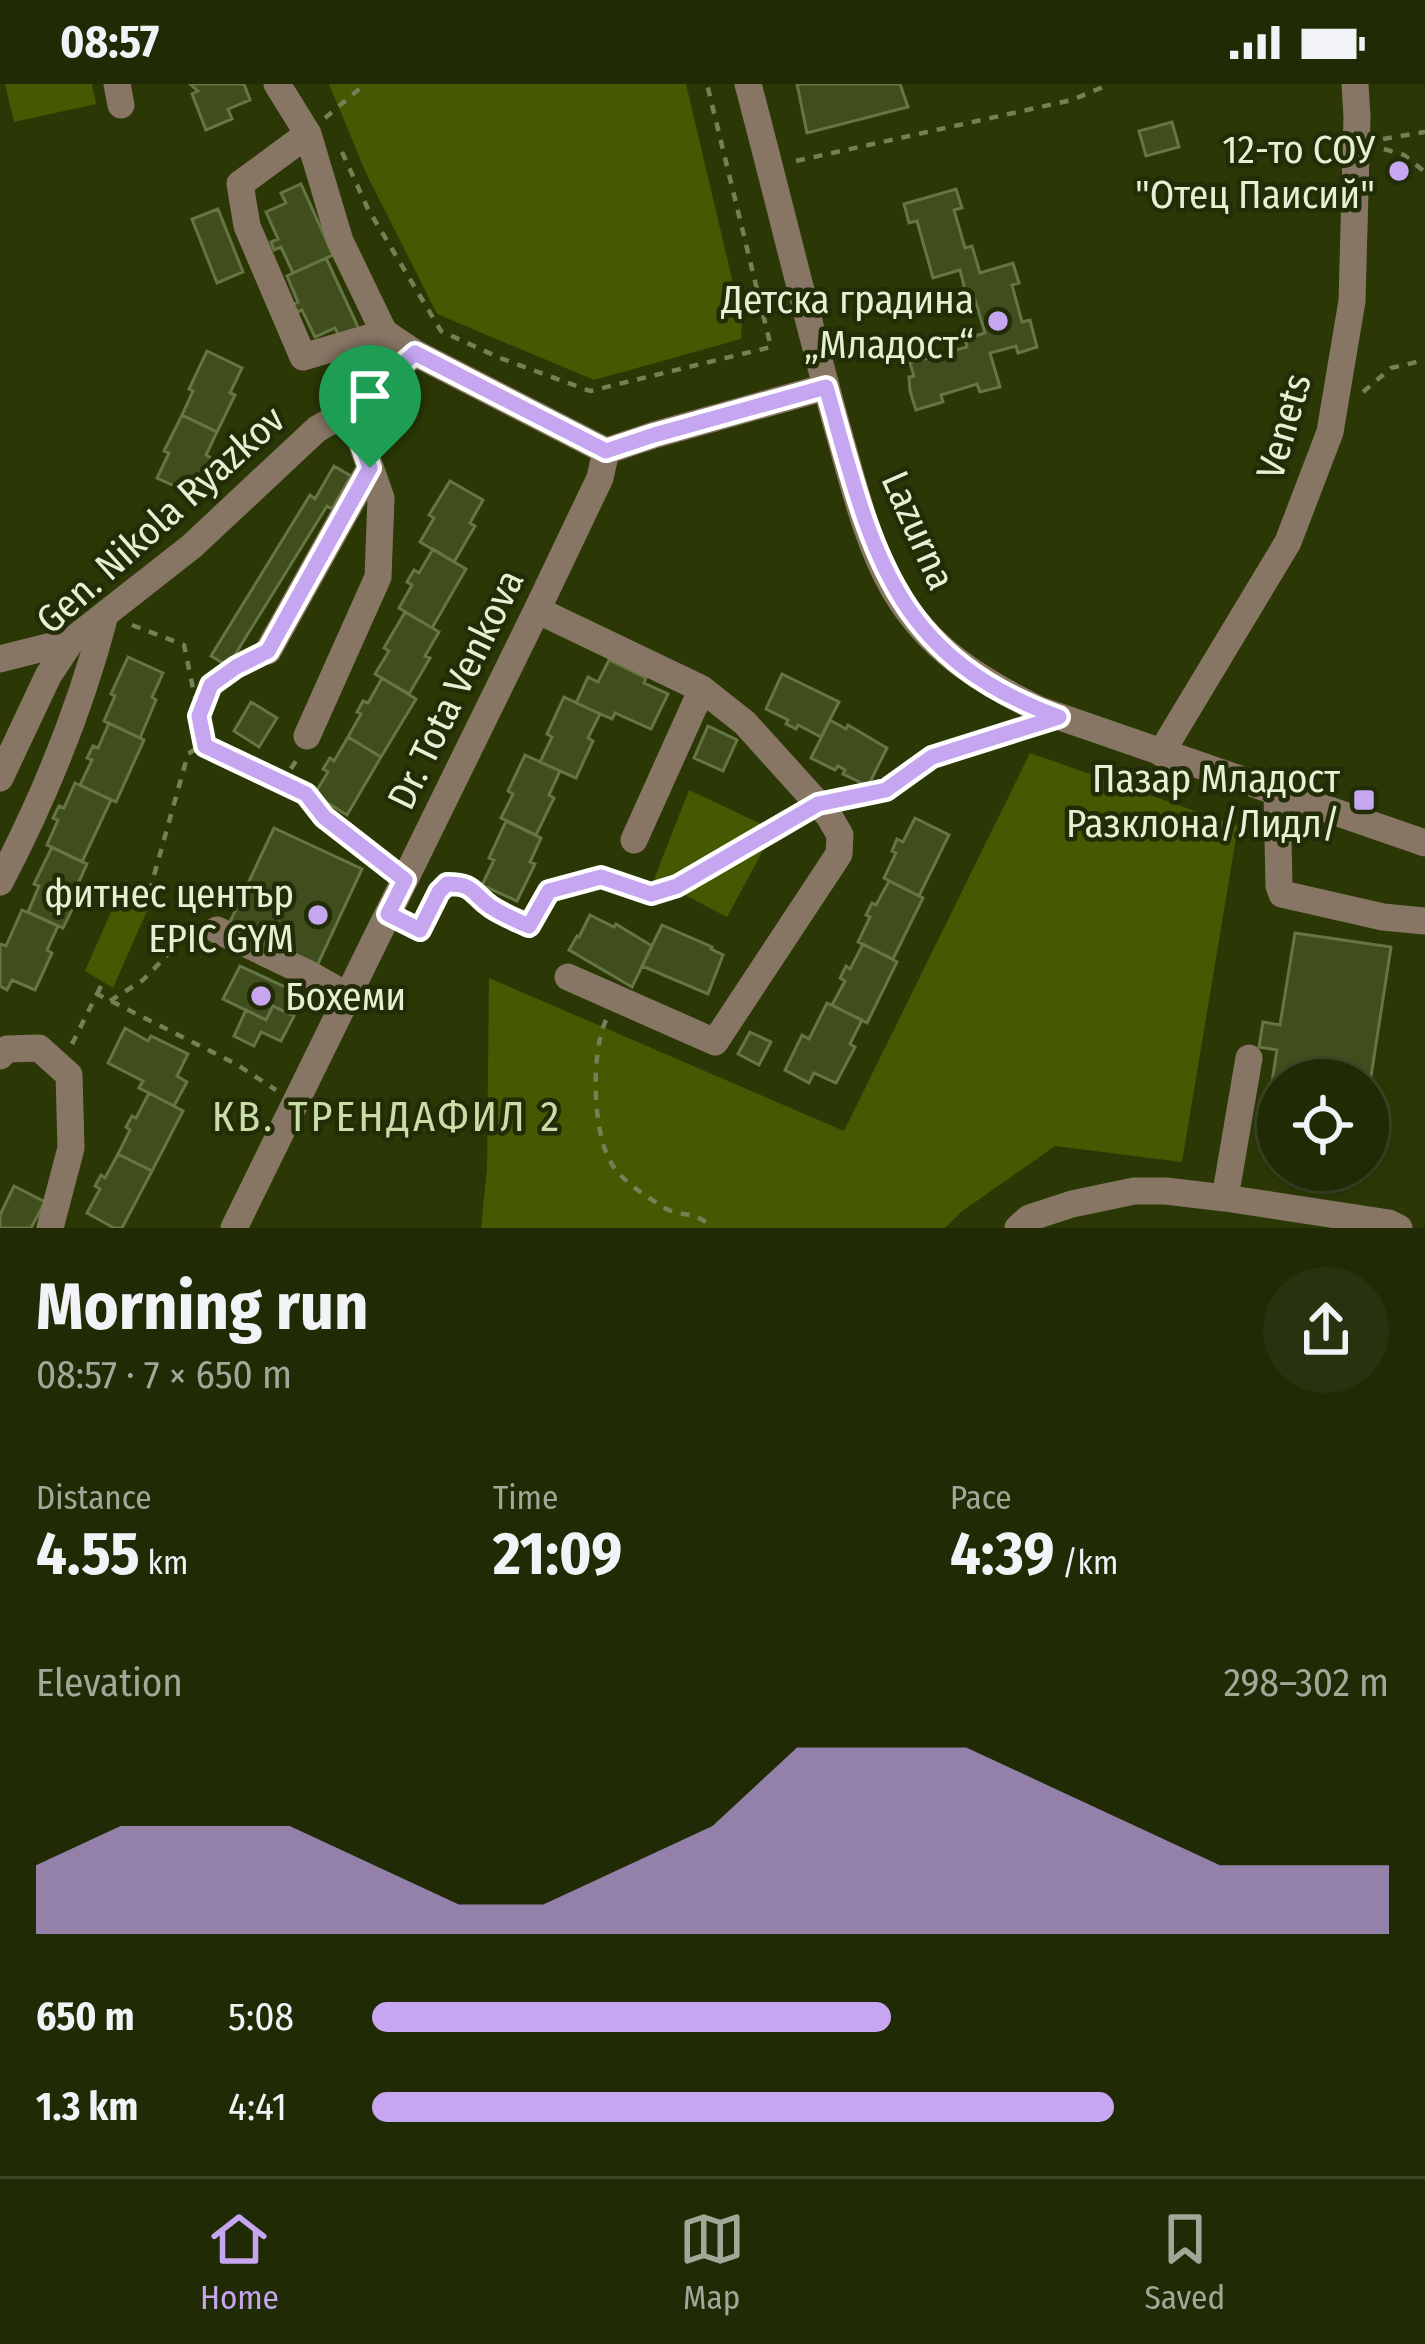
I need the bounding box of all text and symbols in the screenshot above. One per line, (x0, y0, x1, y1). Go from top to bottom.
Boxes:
text: 08:57 (60, 15, 159, 69)
place label: 12-то СОУ "Отец Паисий" (1135, 127, 1376, 218)
marker: 12-то СОУ "Отец Паисий" (1386, 158, 1412, 184)
place label: Детска градина „Младост“ (720, 277, 974, 368)
marker: Детска градина „Младост“ (985, 308, 1011, 334)
pin (319, 345, 421, 468)
icon: arrive (337, 363, 403, 429)
street label: Venets (1247, 368, 1321, 484)
street label: Gen. Nikola Ryazkov (27, 396, 294, 643)
street label: Lazurna (872, 464, 964, 597)
street label: Dr. Tota Venkova (378, 562, 534, 817)
place label: Пазар Младост Разклона/Лидл/ (1066, 756, 1340, 847)
marker: Пазар Младост Разклона/Лидл/ (1351, 787, 1377, 813)
place label: фитнес център EPIC GYM (44, 871, 294, 962)
marker: фитнес център EPIC GYM (305, 902, 331, 928)
place label: Бохеми (285, 974, 406, 1020)
marker: Бохеми (248, 983, 274, 1009)
map controls (1257, 1059, 1389, 1191)
button: locate (1257, 1059, 1389, 1191)
district label: КВ. ТРЕНДАФИЛ 2 (212, 1092, 562, 1142)
text: Morning run (36, 1267, 369, 1346)
button: share (1263, 1267, 1389, 1393)
text: 08:57 · 7 × 650 m (36, 1352, 292, 1398)
text: Distance (36, 1478, 152, 1518)
text: Time (493, 1478, 558, 1518)
text: Pace (950, 1478, 1012, 1518)
text: 4.55 (36, 1518, 140, 1590)
text: 21:09 (493, 1518, 622, 1590)
text: 4:39 (950, 1518, 1054, 1590)
text: km (140, 1543, 188, 1583)
text: /km (1054, 1543, 1118, 1583)
text: Elevation (36, 1660, 183, 1706)
text: 298–302 m (1224, 1660, 1389, 1706)
text: 650 m (36, 1994, 135, 2040)
text: 5:08 (228, 1994, 294, 2040)
text: 1.3 km (36, 2084, 138, 2130)
text: 4:41 (228, 2084, 287, 2130)
tab: Home (200, 2206, 279, 2318)
tab: Map (679, 2206, 745, 2318)
tab: Saved (1145, 2206, 1225, 2318)

